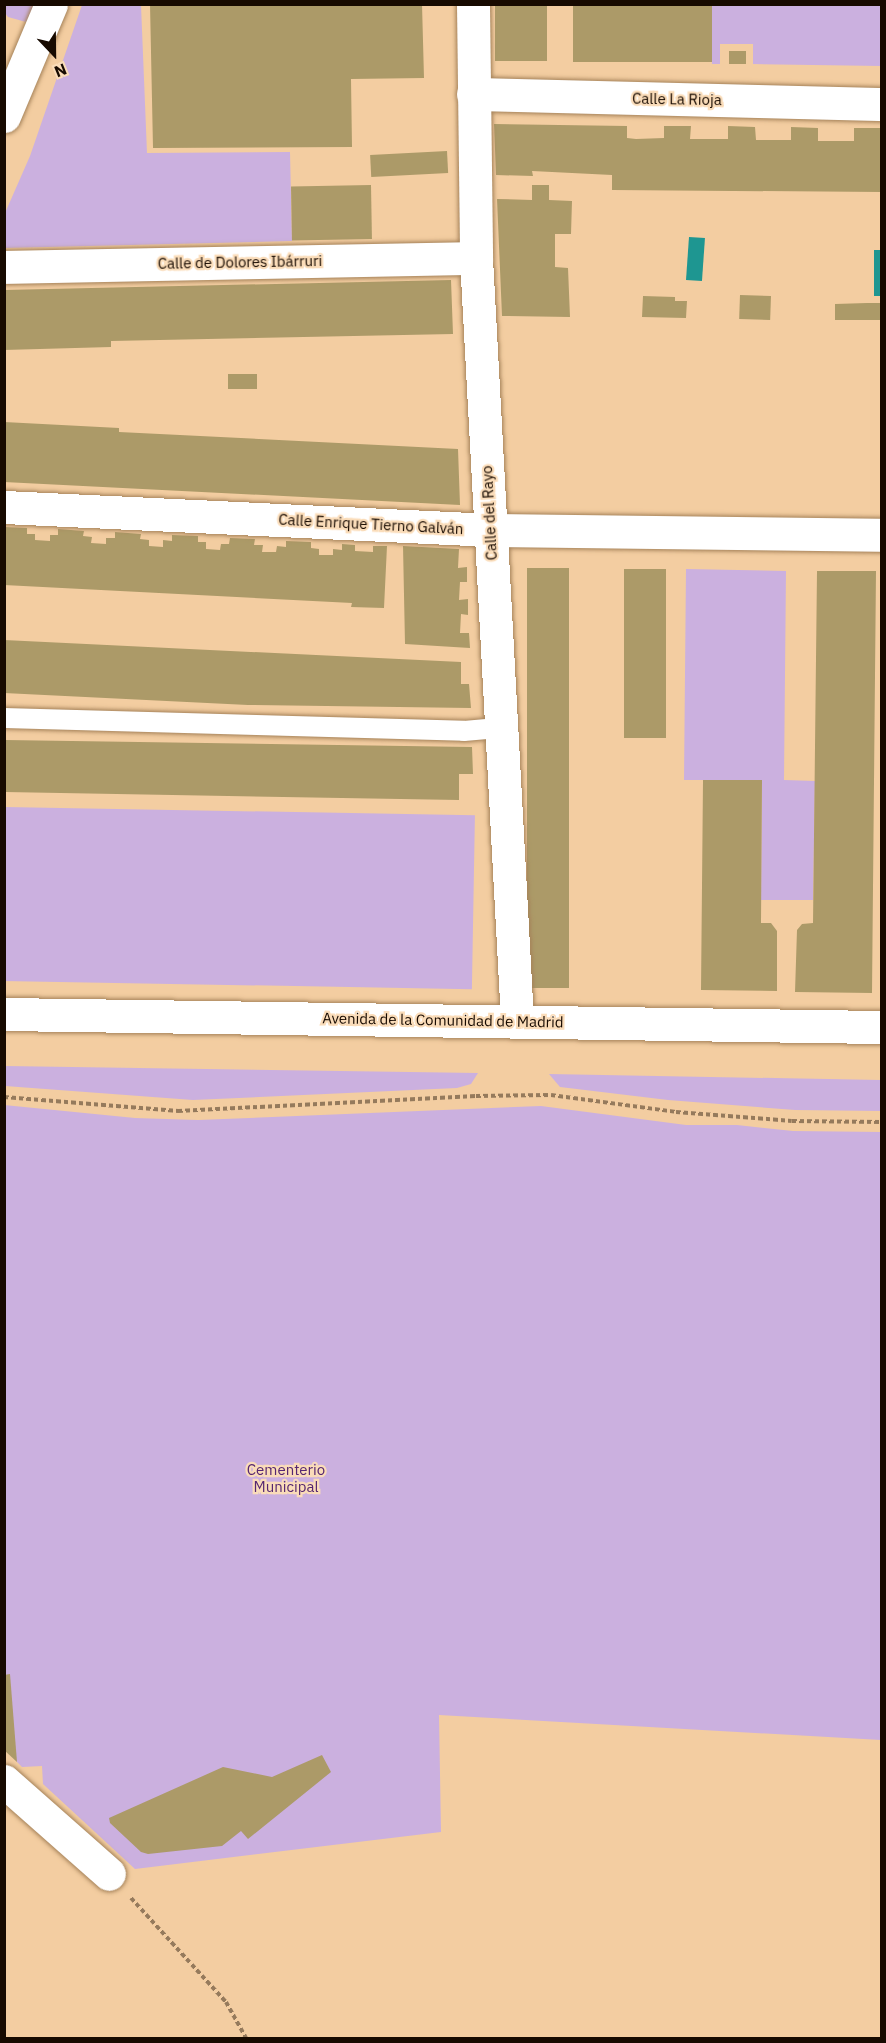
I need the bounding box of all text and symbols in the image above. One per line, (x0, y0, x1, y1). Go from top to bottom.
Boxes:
north arrow (24, 24, 84, 84)
text: N (52, 59, 70, 82)
street label: Calle La Rioja (632, 89, 722, 109)
street label: Calle de Dolores Ibárruri (158, 252, 322, 272)
street label: Calle del Rayo (478, 465, 500, 561)
street label: Calle Enrique Tierno Galván (278, 510, 464, 538)
street label: Avenida de la Comunidad de Madrid (322, 1009, 564, 1031)
park label: Cementerio Municipal (247, 1460, 325, 1495)

